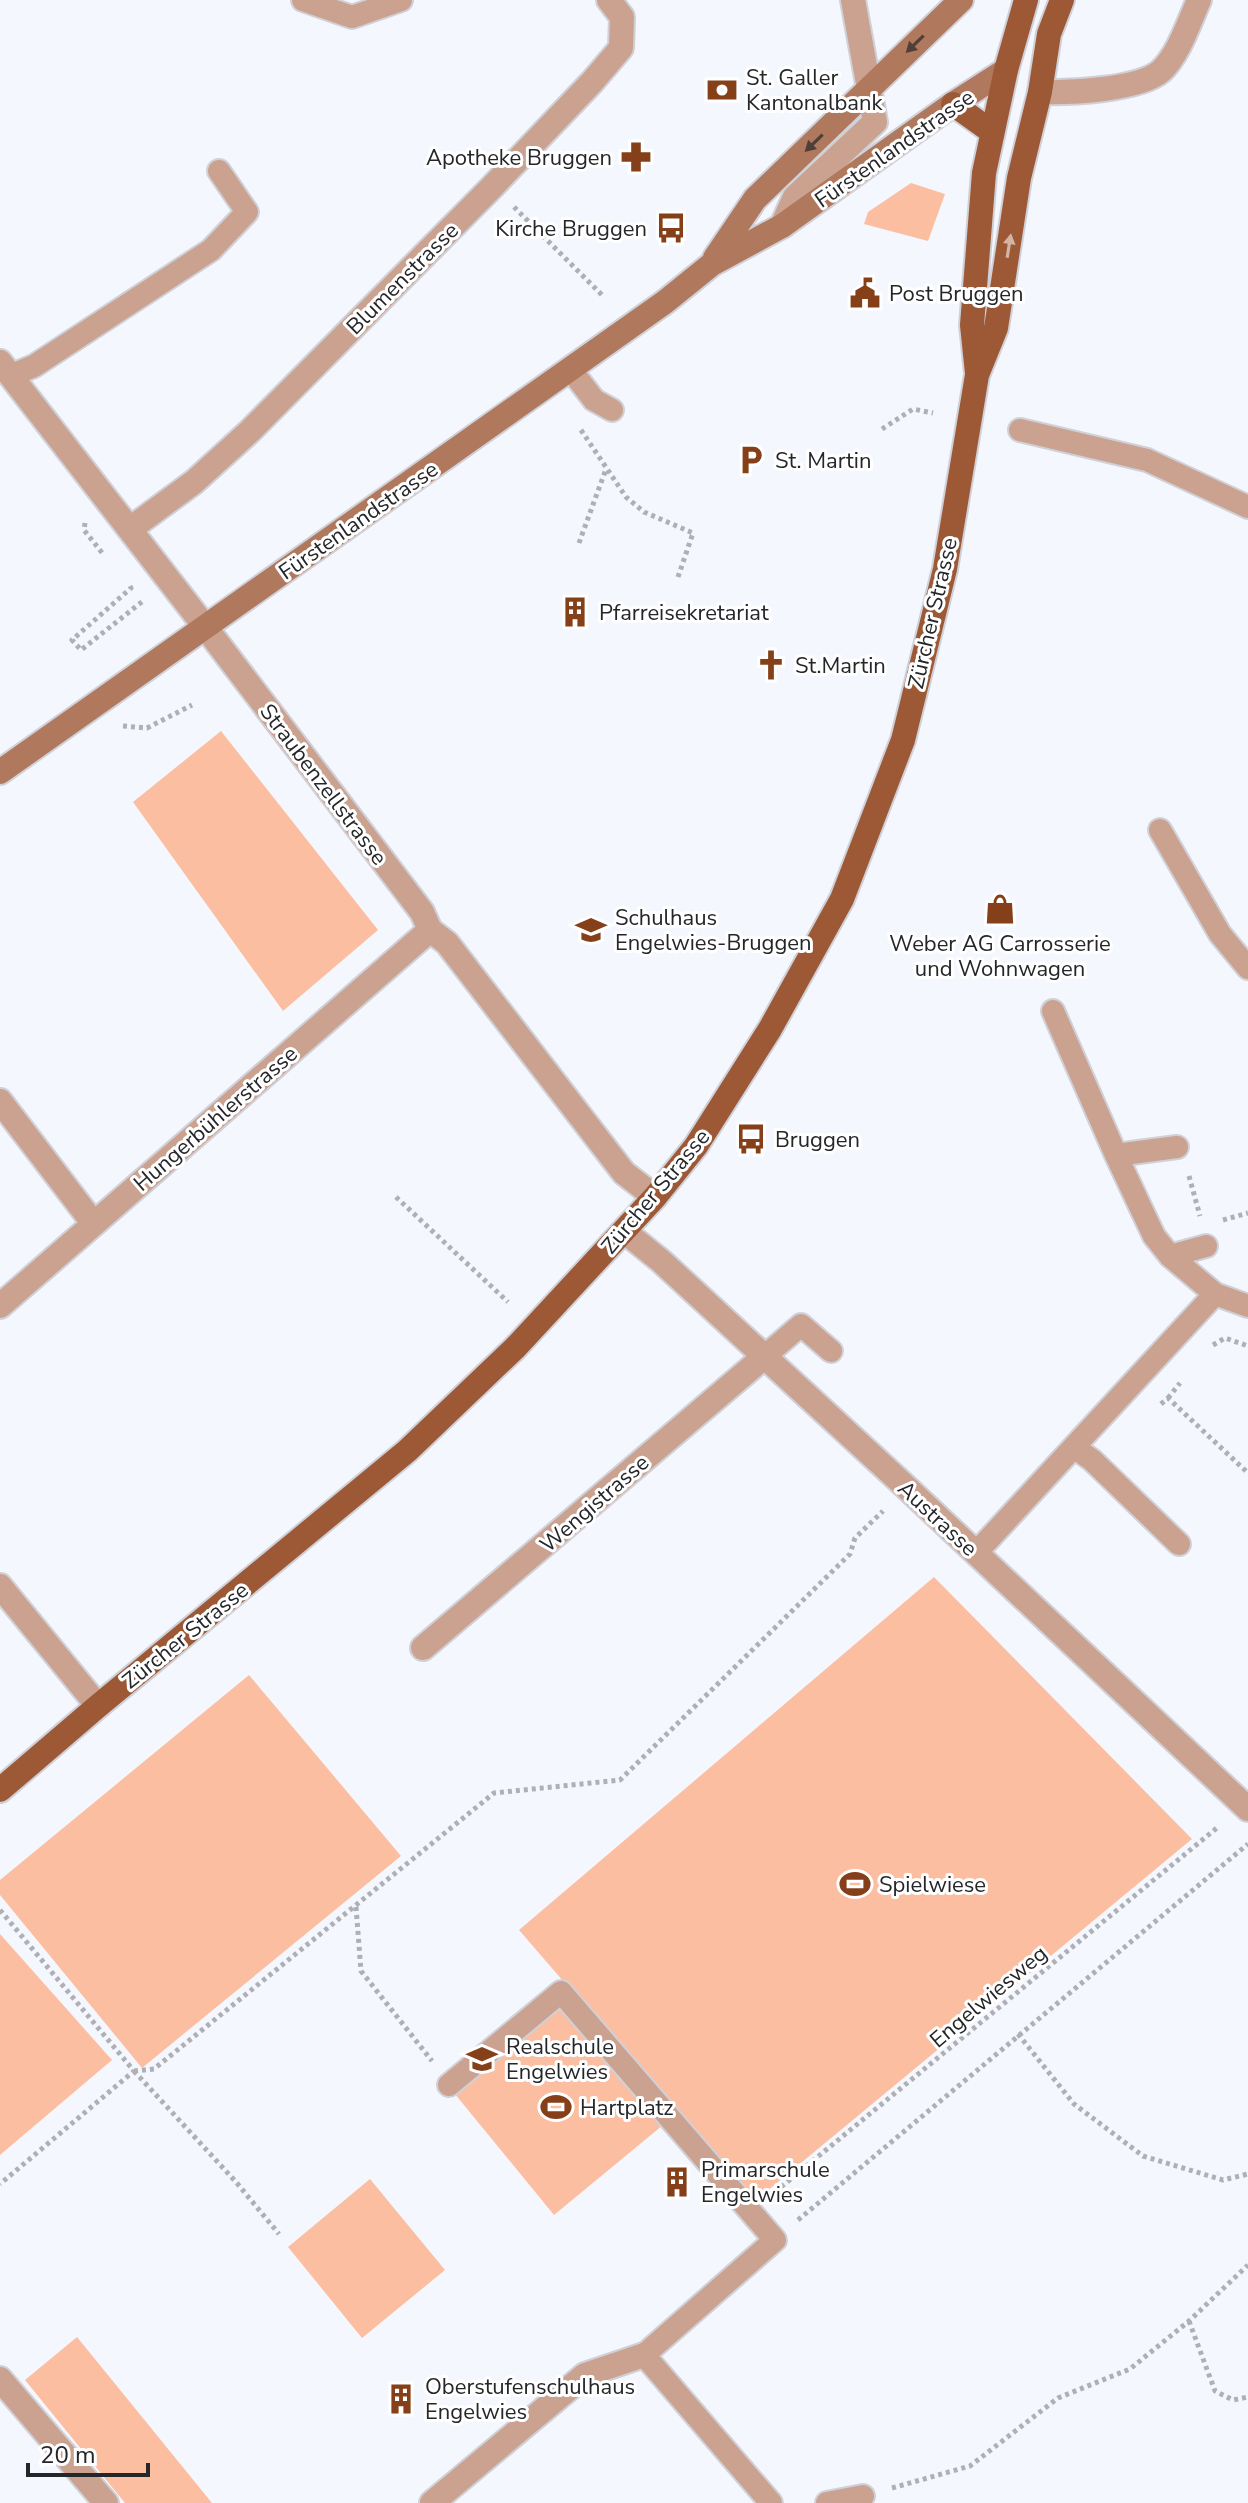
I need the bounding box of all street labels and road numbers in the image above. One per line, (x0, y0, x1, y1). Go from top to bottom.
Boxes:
street label: Fürstenlandstrasse (809, 83, 980, 215)
street label: Blumenstrasse (340, 216, 465, 341)
street label: Fürstenlandstrasse (273, 455, 444, 587)
street label: Zürcher Strasse (901, 535, 965, 692)
street label: Straubenzellstrasse (253, 698, 394, 872)
street label: Hungerbühlerstrasse (127, 1039, 304, 1198)
street label: Zürcher Strasse (595, 1123, 717, 1260)
street label: Wengistrasse (534, 1448, 656, 1560)
street label: Austrasse (891, 1474, 984, 1563)
street label: Zürcher Strasse (116, 1576, 255, 1696)
street label: Engelwiesweg (924, 1939, 1054, 2055)

